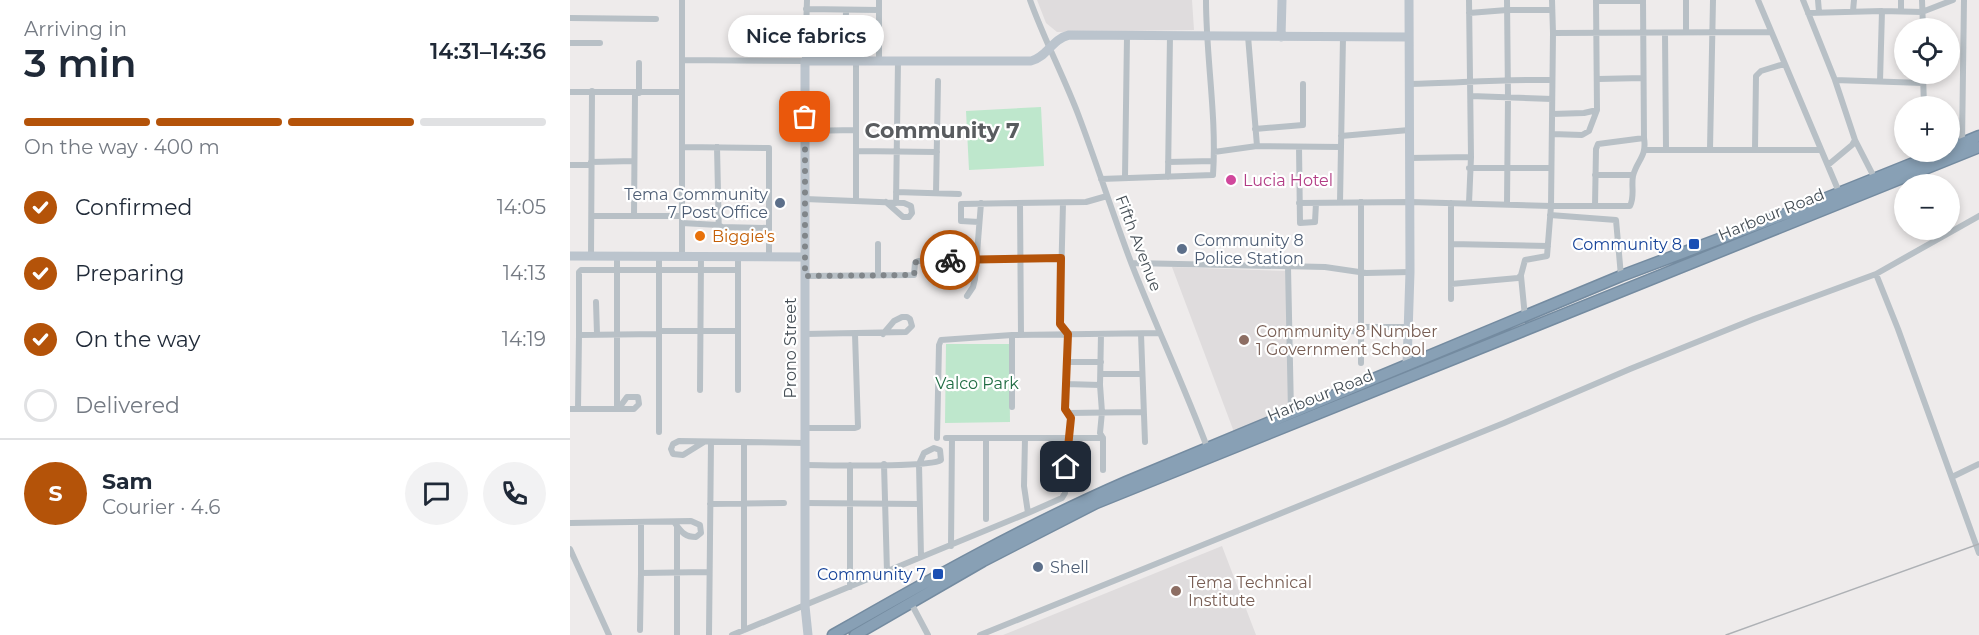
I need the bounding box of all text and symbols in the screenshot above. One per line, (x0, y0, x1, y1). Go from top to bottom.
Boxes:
callout: Nice fabrics (727, 15, 883, 57)
text: Arriving in (24, 17, 127, 41)
map controls (1894, 18, 1960, 240)
button: locate (1894, 18, 1960, 84)
text: Nice fabrics (746, 24, 866, 48)
text: 14:31–14:36 (430, 38, 546, 65)
text: 3 min (24, 39, 137, 87)
pin (779, 91, 830, 142)
button: + (1894, 96, 1960, 162)
icon: bag (788, 100, 821, 133)
district label: Community 7 (864, 117, 1020, 144)
text: On the way · 400 m (24, 135, 220, 159)
place label: Lucia Hotel (1243, 171, 1333, 190)
marker: Lucia Hotel (1224, 173, 1238, 187)
button: − (1894, 174, 1960, 240)
place label: Tema Community 7 Post Office (624, 185, 768, 222)
street label: Harbour Road (1715, 185, 1827, 244)
icon: check (24, 191, 57, 224)
street label: Fifth Avenue (1111, 192, 1166, 294)
text: Confirmed (75, 194, 192, 221)
text: 14:05 (497, 195, 546, 219)
marker: Tema Community 7 Post Office (773, 196, 787, 210)
place label: Biggie's (712, 227, 775, 246)
marker: Biggie's (693, 229, 707, 243)
courier (920, 230, 980, 290)
place label: Community 8 Police Station (1194, 231, 1304, 268)
place label: Community 8 (1572, 235, 1682, 254)
marker: Community 8 (1687, 237, 1701, 251)
marker: Community 8 Police Station (1175, 242, 1189, 256)
icon: bike (934, 244, 967, 277)
icon: check (24, 257, 57, 290)
text: Preparing (75, 260, 184, 287)
text: 14:13 (503, 261, 546, 285)
street label: Prono Street (781, 297, 800, 398)
place label: Community 8 Number 1 Government School (1256, 322, 1438, 359)
icon: check (24, 323, 57, 356)
text: On the way (75, 326, 200, 353)
text: 14:19 (502, 327, 546, 351)
marker: Community 8 Number 1 Government School (1237, 333, 1251, 347)
street label: Harbour Road (1264, 366, 1376, 425)
park label: Valco Park (935, 374, 1019, 393)
text: Delivered (75, 392, 180, 419)
pin (1040, 441, 1091, 492)
icon: home (1049, 450, 1082, 483)
button: chat (405, 462, 468, 525)
button: phone (483, 462, 546, 525)
text: Sam (102, 468, 153, 495)
text: S (48, 480, 63, 507)
text: Courier · 4.6 (102, 495, 220, 519)
place label: Shell (1050, 558, 1089, 577)
marker: Shell (1031, 560, 1045, 574)
place label: Community 7 (817, 565, 926, 584)
marker: Community 7 (931, 567, 945, 581)
place label: Tema Technical Institute (1188, 573, 1312, 610)
marker: Tema Technical Institute (1169, 584, 1183, 598)

